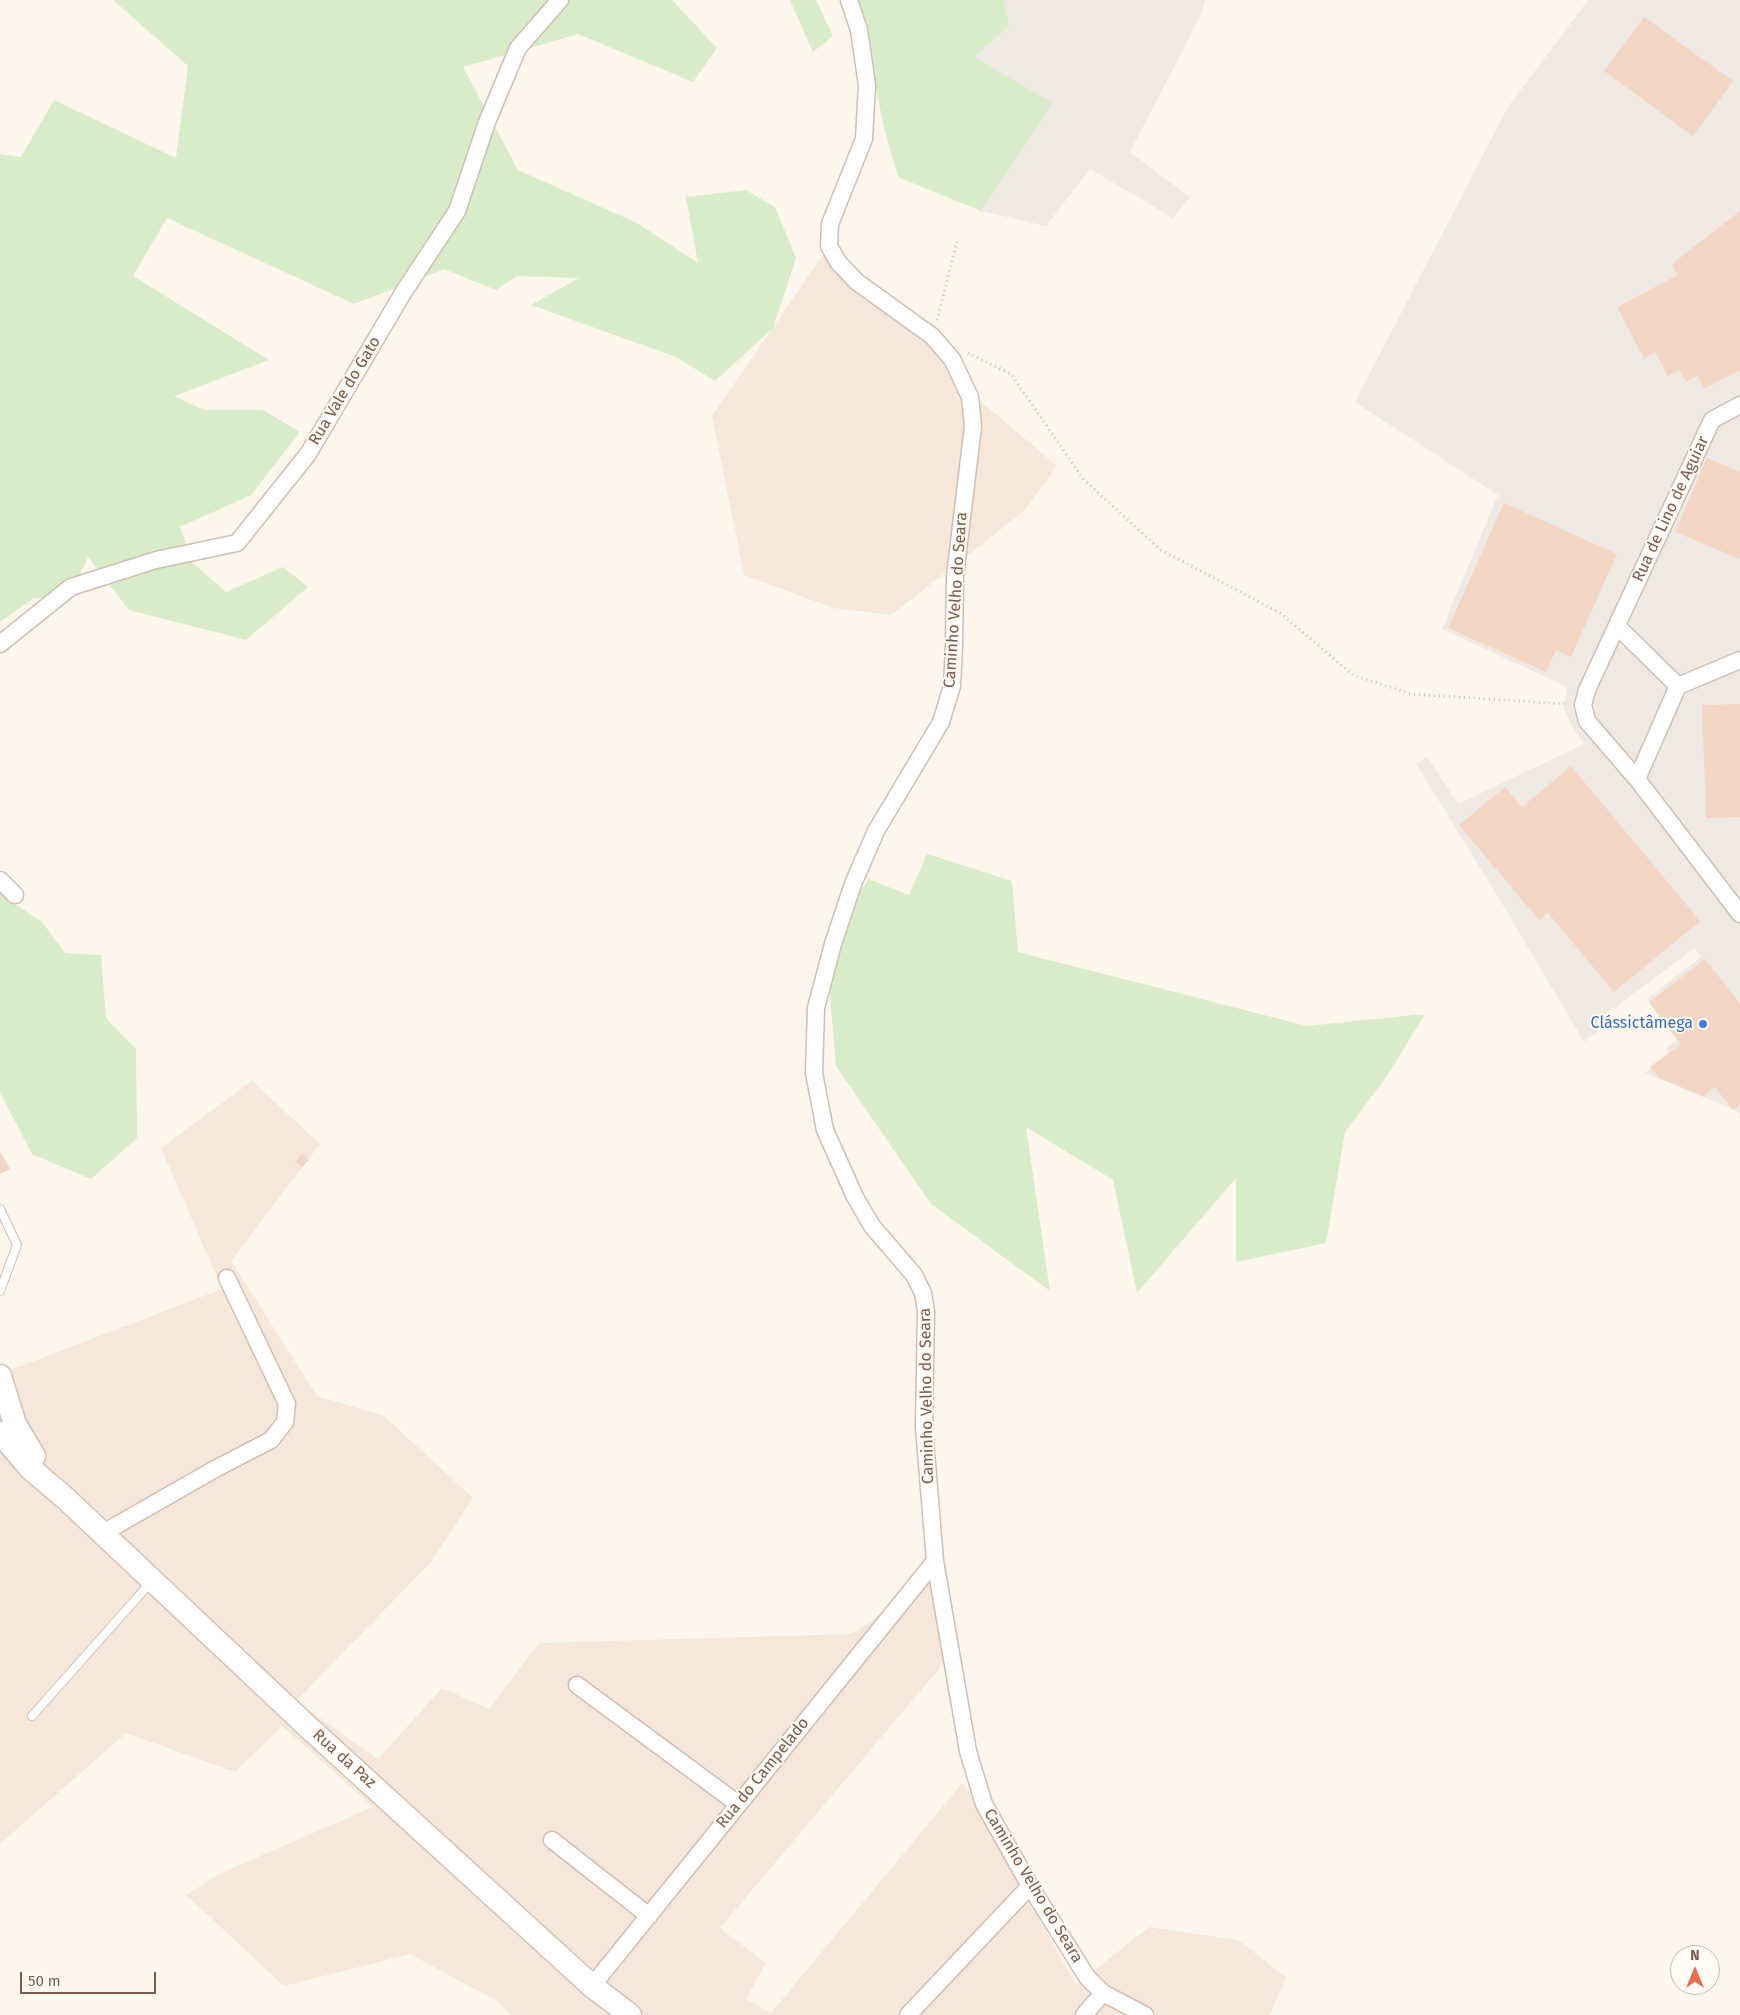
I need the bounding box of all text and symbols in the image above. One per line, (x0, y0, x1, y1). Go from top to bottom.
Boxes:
street label: Rua Vale do Gato (305, 333, 385, 449)
street label: Rua de Lino de Aguiar (1629, 433, 1713, 585)
street label: Caminho Velho do Seara (940, 511, 972, 689)
place label: Clássictâmega (1591, 1014, 1693, 1034)
marker: Clássictâmega (1697, 1018, 1709, 1030)
street label: Caminho Velho do Seara (916, 1308, 938, 1484)
street label: Rua do Campelado (713, 1714, 813, 1832)
street label: Rua da Paz (308, 1726, 380, 1792)
street label: Caminho Velho do Seara (979, 1805, 1087, 1967)
north arrow (1670, 1945, 1720, 1995)
text: N (1690, 1947, 1700, 1964)
scale bar (22, 1962, 159, 1994)
text: 50 m (28, 1972, 61, 1990)

